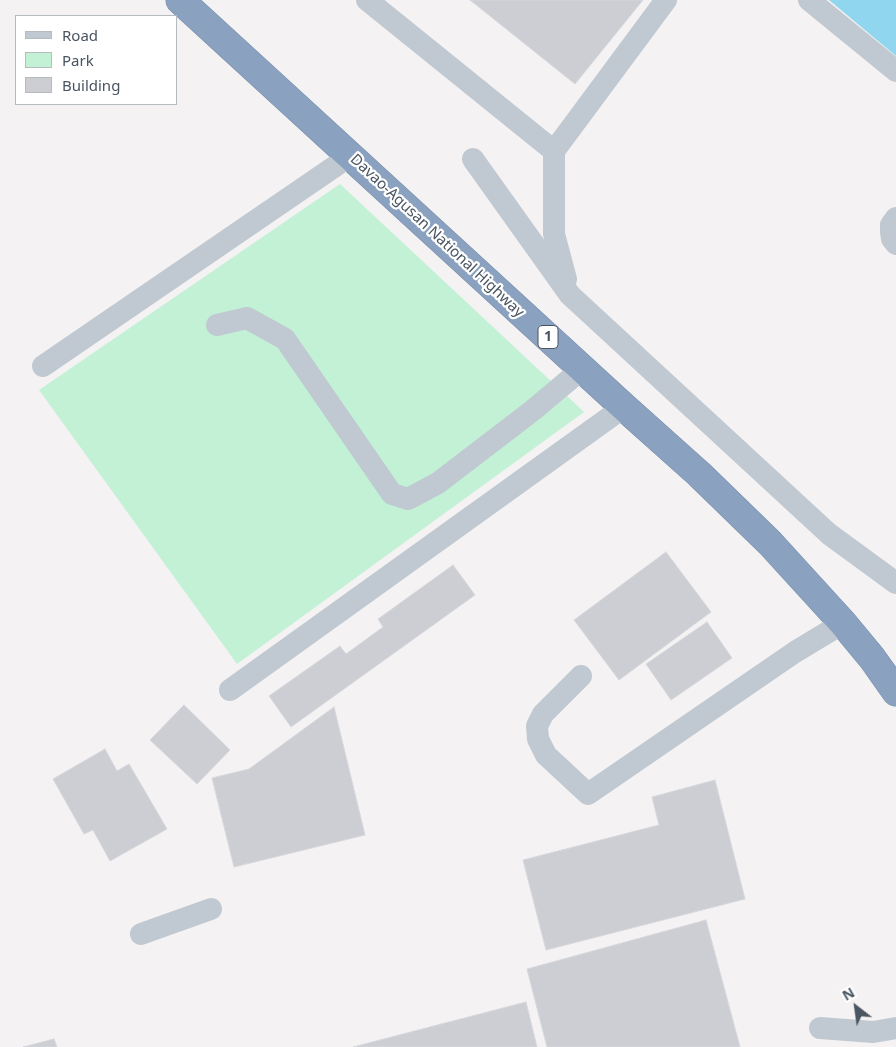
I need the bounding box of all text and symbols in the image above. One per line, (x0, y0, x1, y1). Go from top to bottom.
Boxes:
legend (15, 15, 178, 105)
text: Road (62, 25, 98, 45)
text: Park (62, 50, 94, 70)
text: Building (62, 75, 120, 95)
street label: Davao-Agusan National Highway (346, 151, 528, 321)
road number: 1 (538, 326, 558, 348)
north arrow (831, 982, 881, 1032)
text: N (839, 983, 858, 1005)

